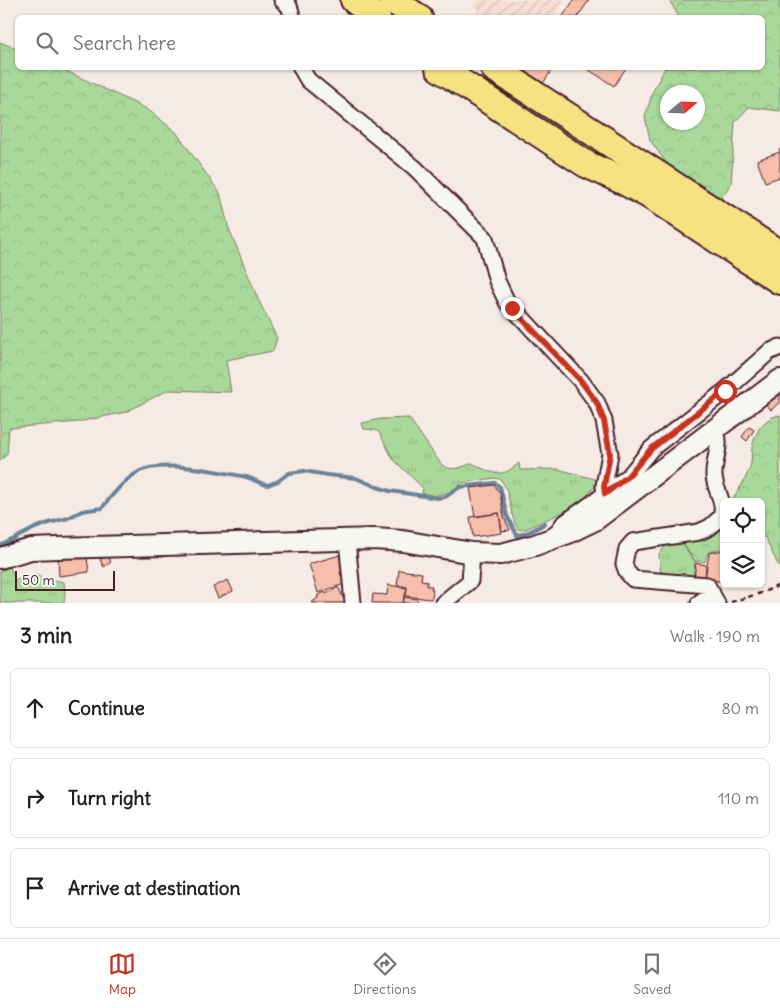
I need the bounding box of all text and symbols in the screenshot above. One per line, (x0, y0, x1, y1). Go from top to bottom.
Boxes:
search box (15, 15, 765, 70)
icon: search (33, 29, 61, 57)
text: Search here (73, 31, 176, 55)
north arrow (660, 85, 705, 130)
route end (501, 297, 524, 320)
route start (714, 380, 737, 403)
map controls (720, 498, 765, 588)
button: locate (720, 498, 765, 543)
button: layers (720, 543, 765, 588)
scale bar (15, 568, 115, 591)
text: 50 m (22, 571, 55, 589)
text: 3 min (20, 622, 72, 649)
text: Walk · 190 m (670, 626, 760, 646)
icon: ahead (21, 694, 49, 722)
text: Continue (68, 696, 145, 720)
text: 80 m (721, 698, 759, 718)
icon: right (21, 784, 49, 812)
text: Turn right (68, 786, 151, 810)
text: 110 m (718, 788, 759, 808)
icon: arrive (21, 874, 49, 902)
text: Arrive at destination (68, 876, 241, 900)
tab: Map (108, 950, 136, 998)
tab: Directions (353, 950, 416, 998)
tab: Saved (633, 950, 672, 998)

